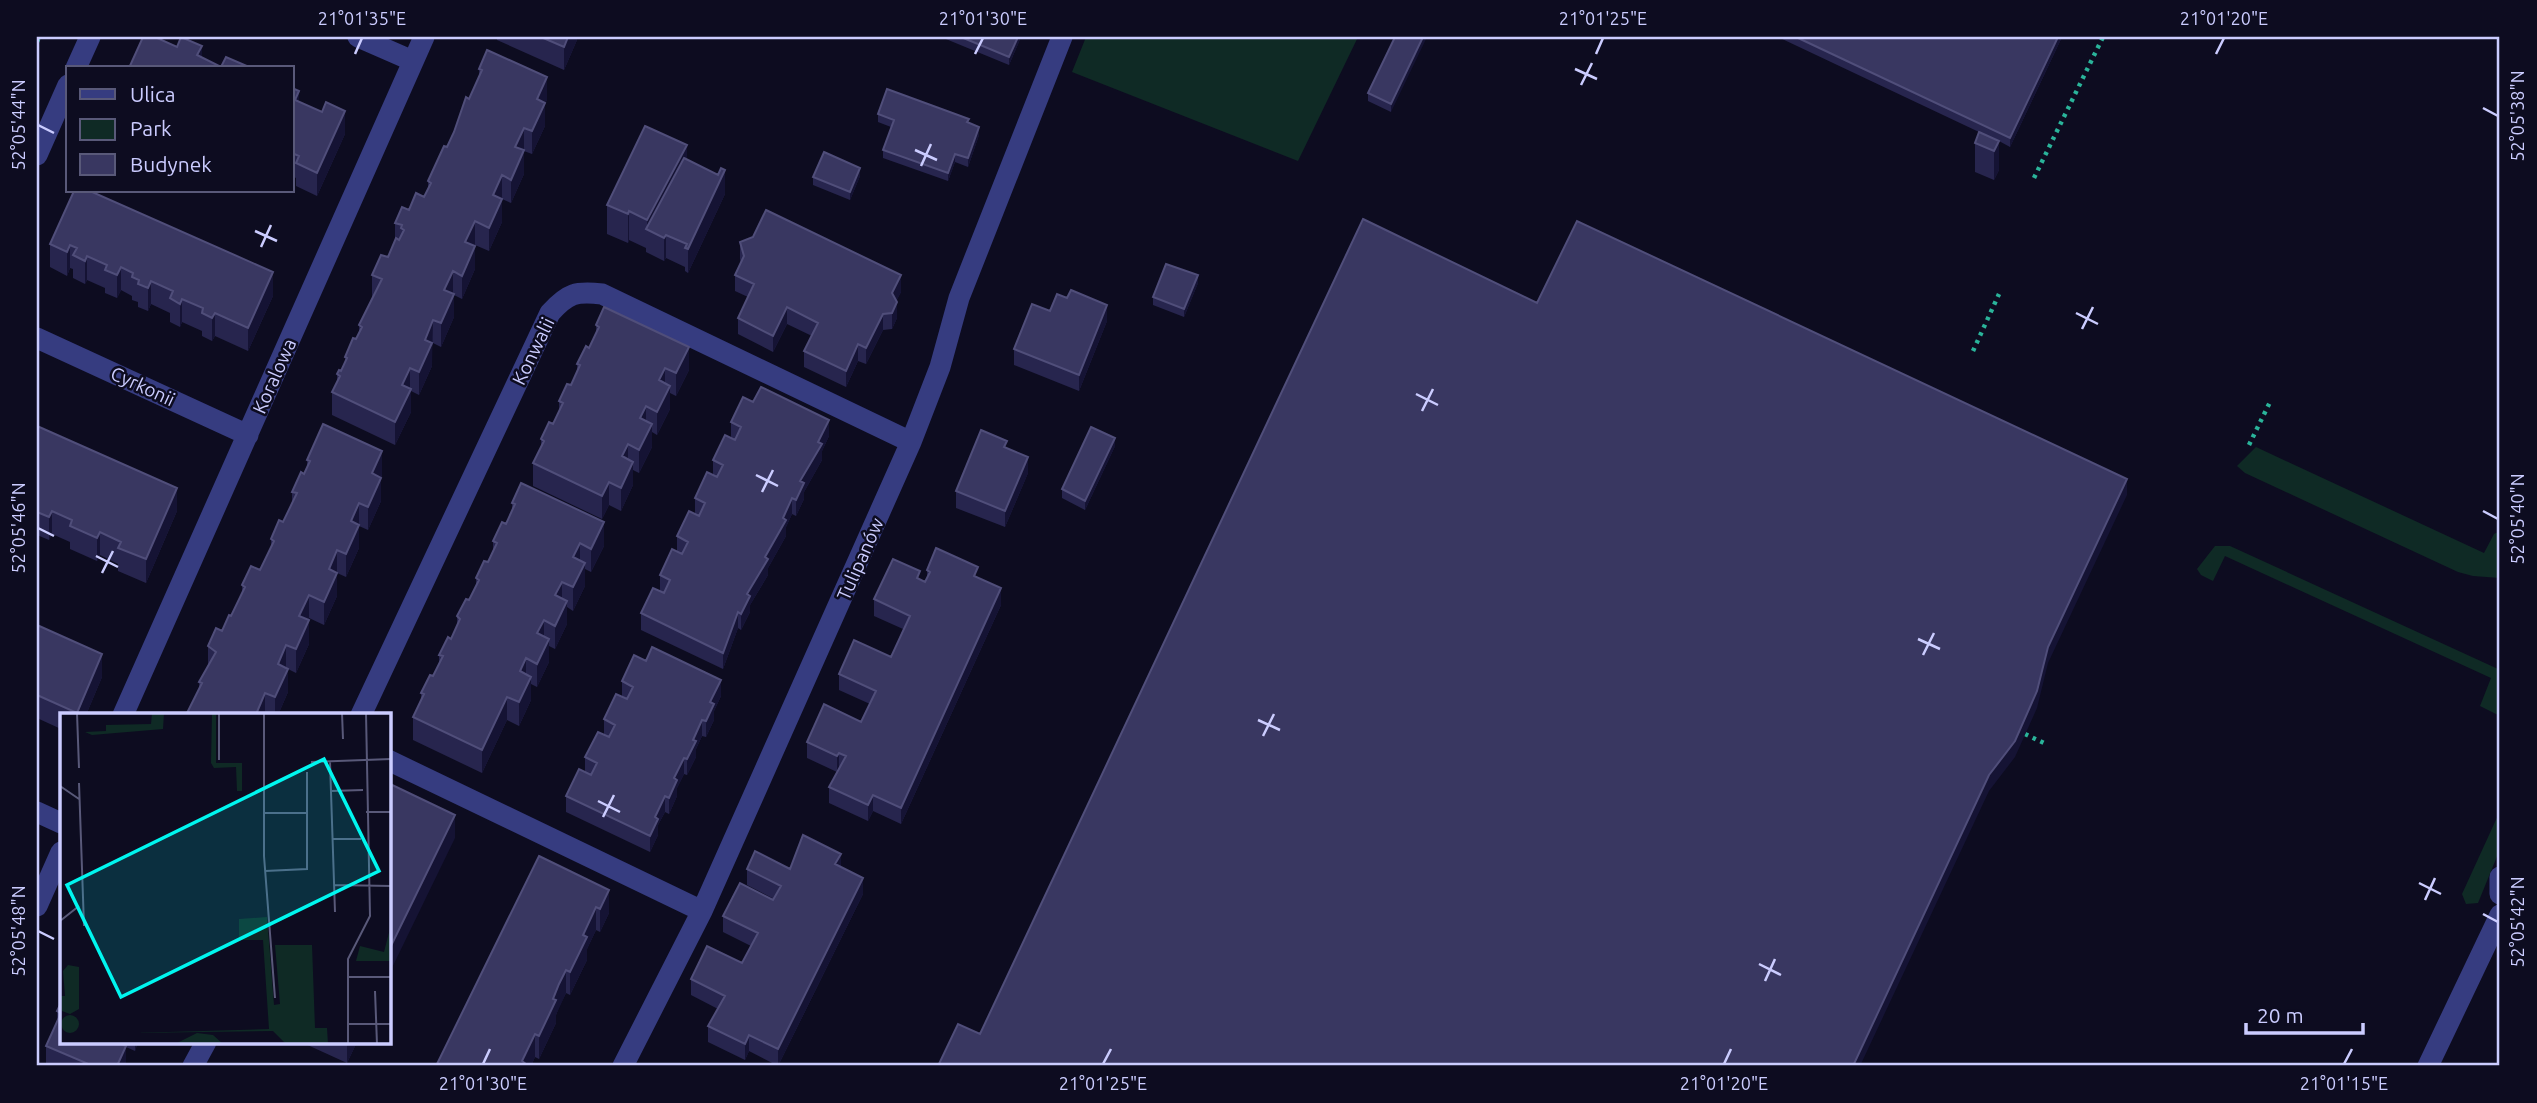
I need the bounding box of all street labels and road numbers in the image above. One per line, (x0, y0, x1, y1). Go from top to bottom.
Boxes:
street label: Konwalii (507, 314, 559, 388)
street label: Koralowa (248, 335, 300, 417)
street label: Cyrkonii (107, 362, 179, 410)
street label: Tulipanów (832, 514, 888, 604)

